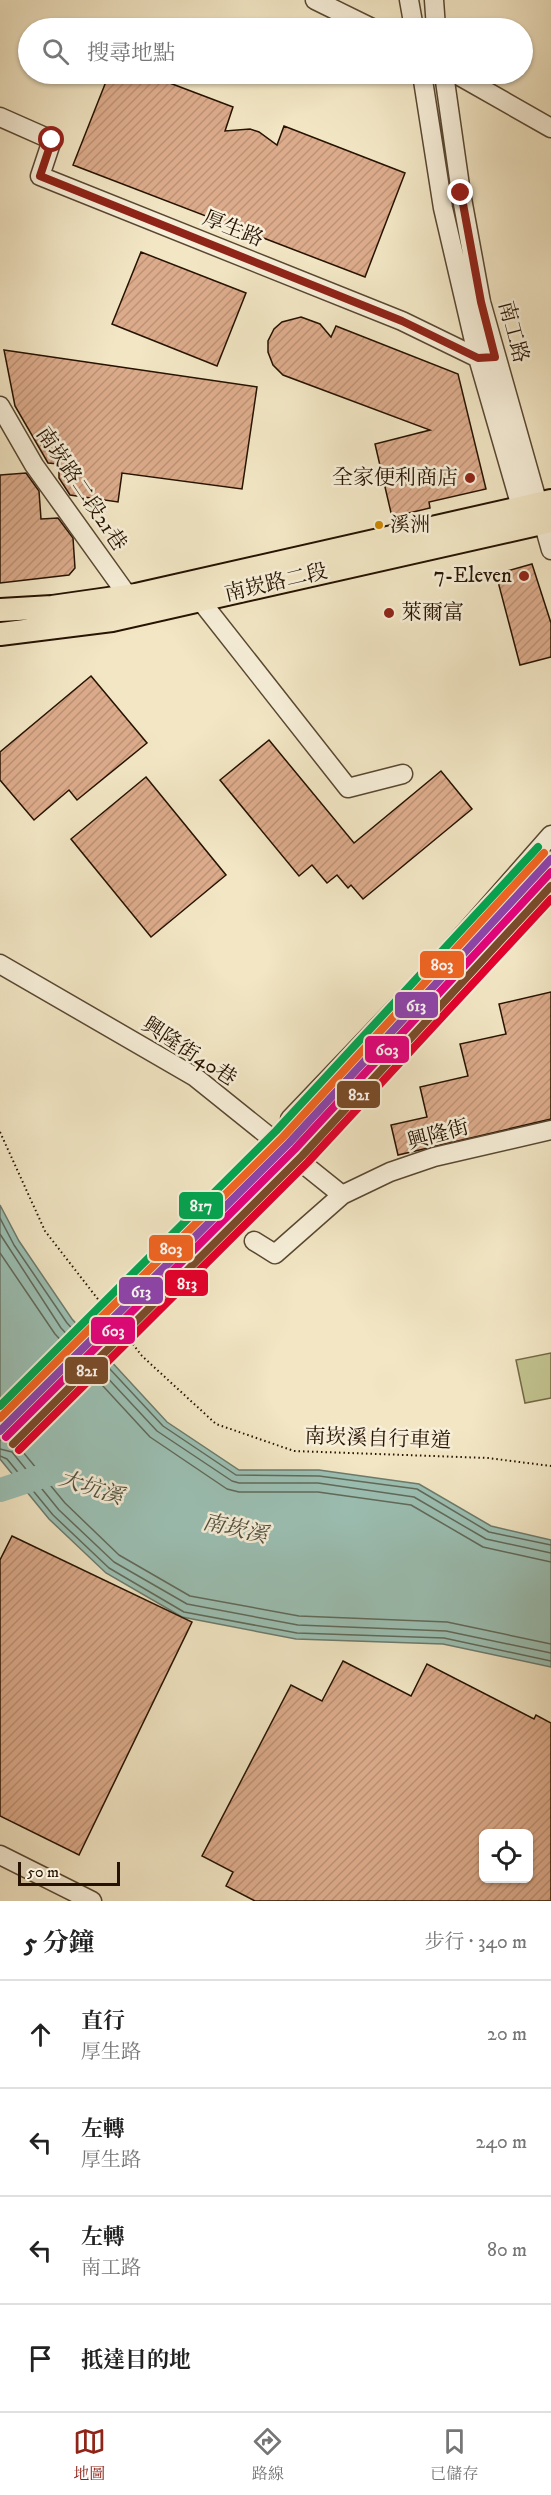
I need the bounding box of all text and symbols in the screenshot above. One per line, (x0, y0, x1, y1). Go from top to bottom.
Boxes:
search box (18, 18, 533, 84)
icon: search (39, 35, 72, 68)
text: 搜尋地點 (87, 40, 175, 67)
route start (38, 126, 64, 152)
route end (447, 179, 473, 205)
street label: 厚生路 (199, 205, 267, 253)
street label: 南工路 (492, 298, 534, 366)
street label: 南崁路二段21巷 (30, 422, 132, 556)
place label: 全家便利商店 (332, 465, 458, 491)
marker: 全家便利商店 (463, 471, 477, 485)
place label: 溪洲 (390, 513, 430, 538)
marker: 溪洲 (373, 519, 385, 531)
street label: 南崁路二段 (222, 559, 330, 607)
place label: 7-Eleven (434, 563, 512, 589)
marker: 7-Eleven (517, 569, 531, 583)
place label: 萊爾富 (401, 600, 464, 626)
marker: 萊爾富 (382, 606, 396, 620)
line badge: 803 (419, 950, 465, 979)
text: 803 (431, 955, 453, 975)
line badge: 613 (394, 991, 439, 1019)
text: 613 (406, 996, 426, 1016)
street label: 興隆街40巷 (137, 1012, 241, 1092)
line badge: 603 (364, 1035, 410, 1064)
text: 603 (376, 1040, 398, 1060)
line badge: 821 (336, 1080, 381, 1109)
text: 821 (348, 1085, 370, 1105)
street label: 興隆街 (404, 1114, 472, 1156)
line badge: 817 (178, 1191, 224, 1220)
text: 817 (190, 1196, 212, 1216)
line badge: 803 (148, 1234, 194, 1262)
text: 803 (160, 1239, 182, 1259)
line badge: 813 (164, 1269, 209, 1297)
text: 813 (177, 1274, 197, 1294)
line badge: 613 (118, 1276, 164, 1305)
text: 613 (131, 1282, 151, 1302)
line badge: 603 (90, 1316, 136, 1345)
text: 603 (102, 1321, 124, 1341)
line badge: 821 (64, 1356, 109, 1385)
text: 821 (76, 1361, 98, 1381)
street label: 南崁溪自行車道 (304, 1423, 452, 1455)
water label: 大坑溪 (55, 1465, 128, 1512)
water label: 南崁溪 (200, 1508, 272, 1550)
map controls (479, 1829, 533, 1883)
button: locate (479, 1829, 533, 1883)
scale bar (18, 1859, 120, 1886)
text: 50 m (27, 1862, 59, 1882)
text: 5 分鐘 (24, 1927, 95, 1960)
text: 步行 · 340 m (425, 1930, 527, 1955)
text: 直行 (81, 2008, 125, 2035)
icon: ahead (24, 2018, 57, 2051)
text: 20 m (487, 2022, 527, 2047)
text: 厚生路 (81, 2040, 141, 2065)
text: 左轉 (81, 2116, 125, 2143)
icon: left (24, 2126, 57, 2159)
text: 240 m (476, 2130, 527, 2155)
text: 厚生路 (81, 2148, 141, 2173)
text: 左轉 (81, 2224, 125, 2251)
icon: left (24, 2234, 57, 2267)
text: 80 m (487, 2238, 527, 2263)
text: 南工路 (81, 2256, 141, 2281)
icon: arrive (24, 2342, 57, 2375)
text: 抵達目的地 (81, 2347, 191, 2374)
tab: 地圖 (73, 2425, 106, 2484)
tab: 路線 (251, 2425, 284, 2484)
tab: 已儲存 (430, 2425, 478, 2484)

